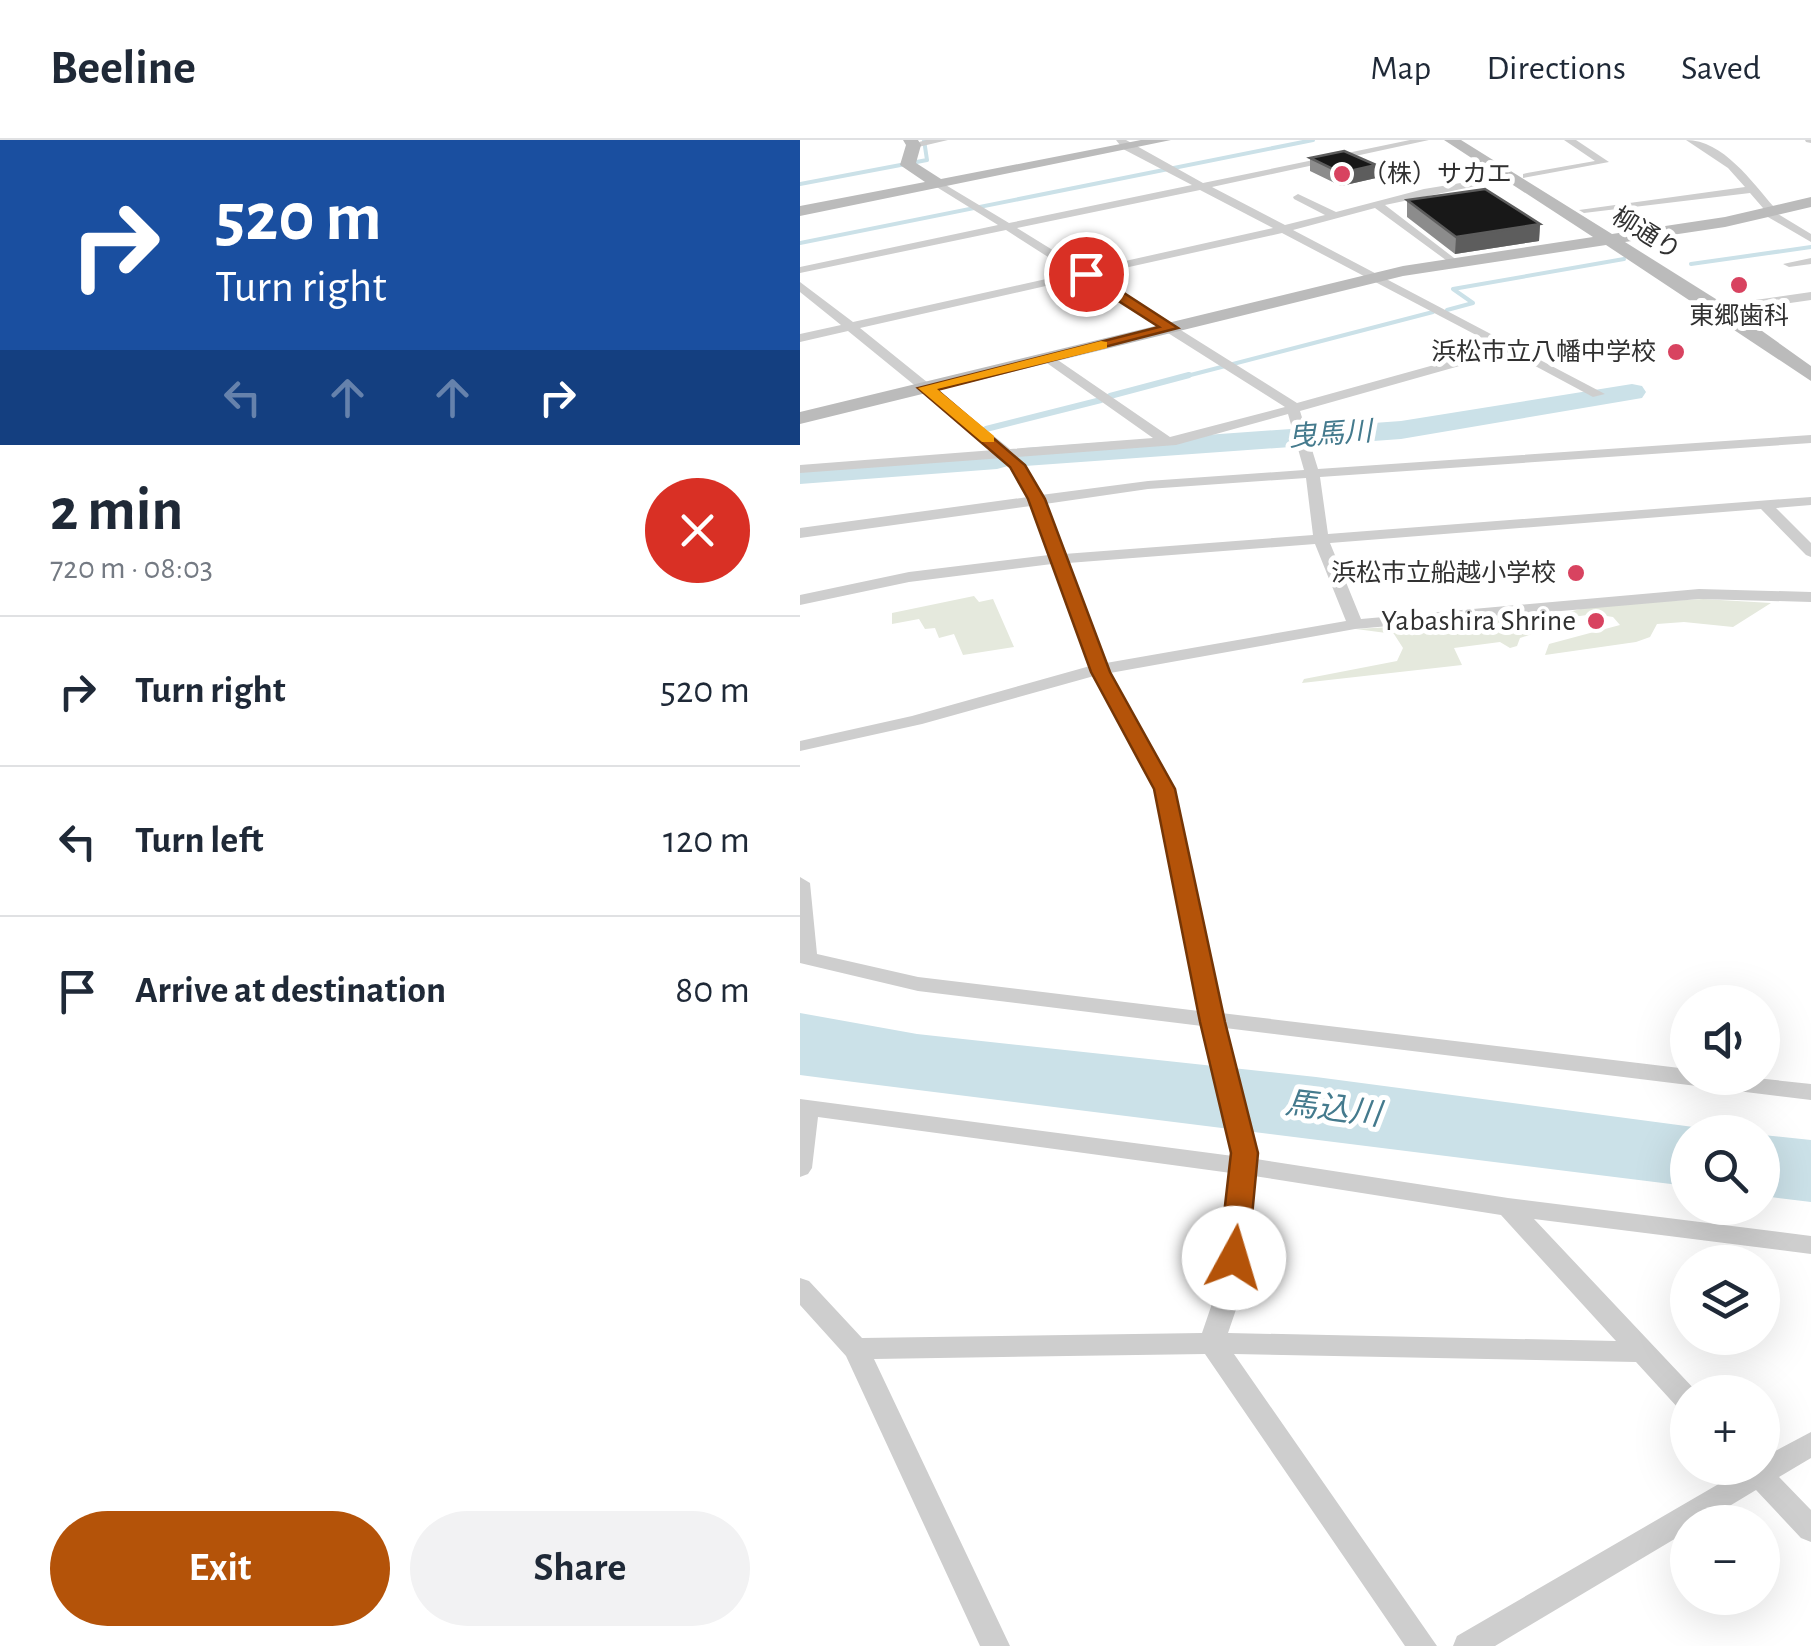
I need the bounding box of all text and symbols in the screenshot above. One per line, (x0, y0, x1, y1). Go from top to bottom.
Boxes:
text: Beeline (50, 45, 196, 93)
text: Map (1370, 51, 1431, 86)
text: Directions (1486, 51, 1626, 86)
text: Saved (1681, 51, 1761, 86)
place label: （株）サカエ (1362, 160, 1512, 187)
marker: （株）サカエ (1331, 163, 1353, 185)
icon: right (50, 180, 180, 310)
text: 520 m (215, 183, 382, 253)
street label: 柳通り (1608, 202, 1685, 264)
pin (1044, 232, 1129, 317)
icon: arrive (1059, 247, 1114, 302)
text: Turn right (215, 265, 387, 310)
marker: 東郷歯科 (1728, 274, 1750, 296)
place label: 東郷歯科 (1689, 302, 1789, 329)
place label: 浜松市立八幡中学校 (1431, 338, 1656, 365)
marker: 浜松市立八幡中学校 (1665, 341, 1687, 363)
icon: left (215, 370, 270, 425)
icon: ahead (320, 370, 375, 425)
icon: ahead (425, 370, 480, 425)
icon: right (530, 370, 585, 425)
water label: 曳馬川 (1287, 416, 1376, 452)
button: close (645, 478, 750, 583)
text: 2 min (50, 481, 183, 541)
text: 720 m · 08:03 (50, 552, 213, 584)
place label: 浜松市立船越小学校 (1331, 559, 1556, 586)
marker: 浜松市立船越小学校 (1565, 562, 1587, 584)
place label: Yabashira Shrine (1381, 606, 1576, 636)
marker: Yabashira Shrine (1585, 610, 1607, 632)
icon: right (50, 664, 105, 719)
text: Turn right (135, 672, 285, 710)
text: 520 m (660, 672, 750, 710)
icon: left (50, 814, 105, 869)
text: Turn left (135, 822, 263, 860)
text: 120 m (663, 822, 750, 860)
icon: arrive (50, 964, 105, 1019)
text: Arrive at destination (135, 972, 446, 1010)
text: 80 m (675, 972, 750, 1010)
map controls (1670, 985, 1780, 1615)
button: sound (1670, 985, 1780, 1095)
water label: 馬込川 (1283, 1086, 1386, 1131)
button: search (1670, 1115, 1780, 1225)
position arrow (1182, 1206, 1286, 1310)
button: layers (1670, 1245, 1780, 1355)
button: + (1670, 1375, 1780, 1485)
button: − (1670, 1505, 1780, 1615)
button: Exit (50, 1511, 390, 1626)
button: Share (410, 1511, 750, 1626)

